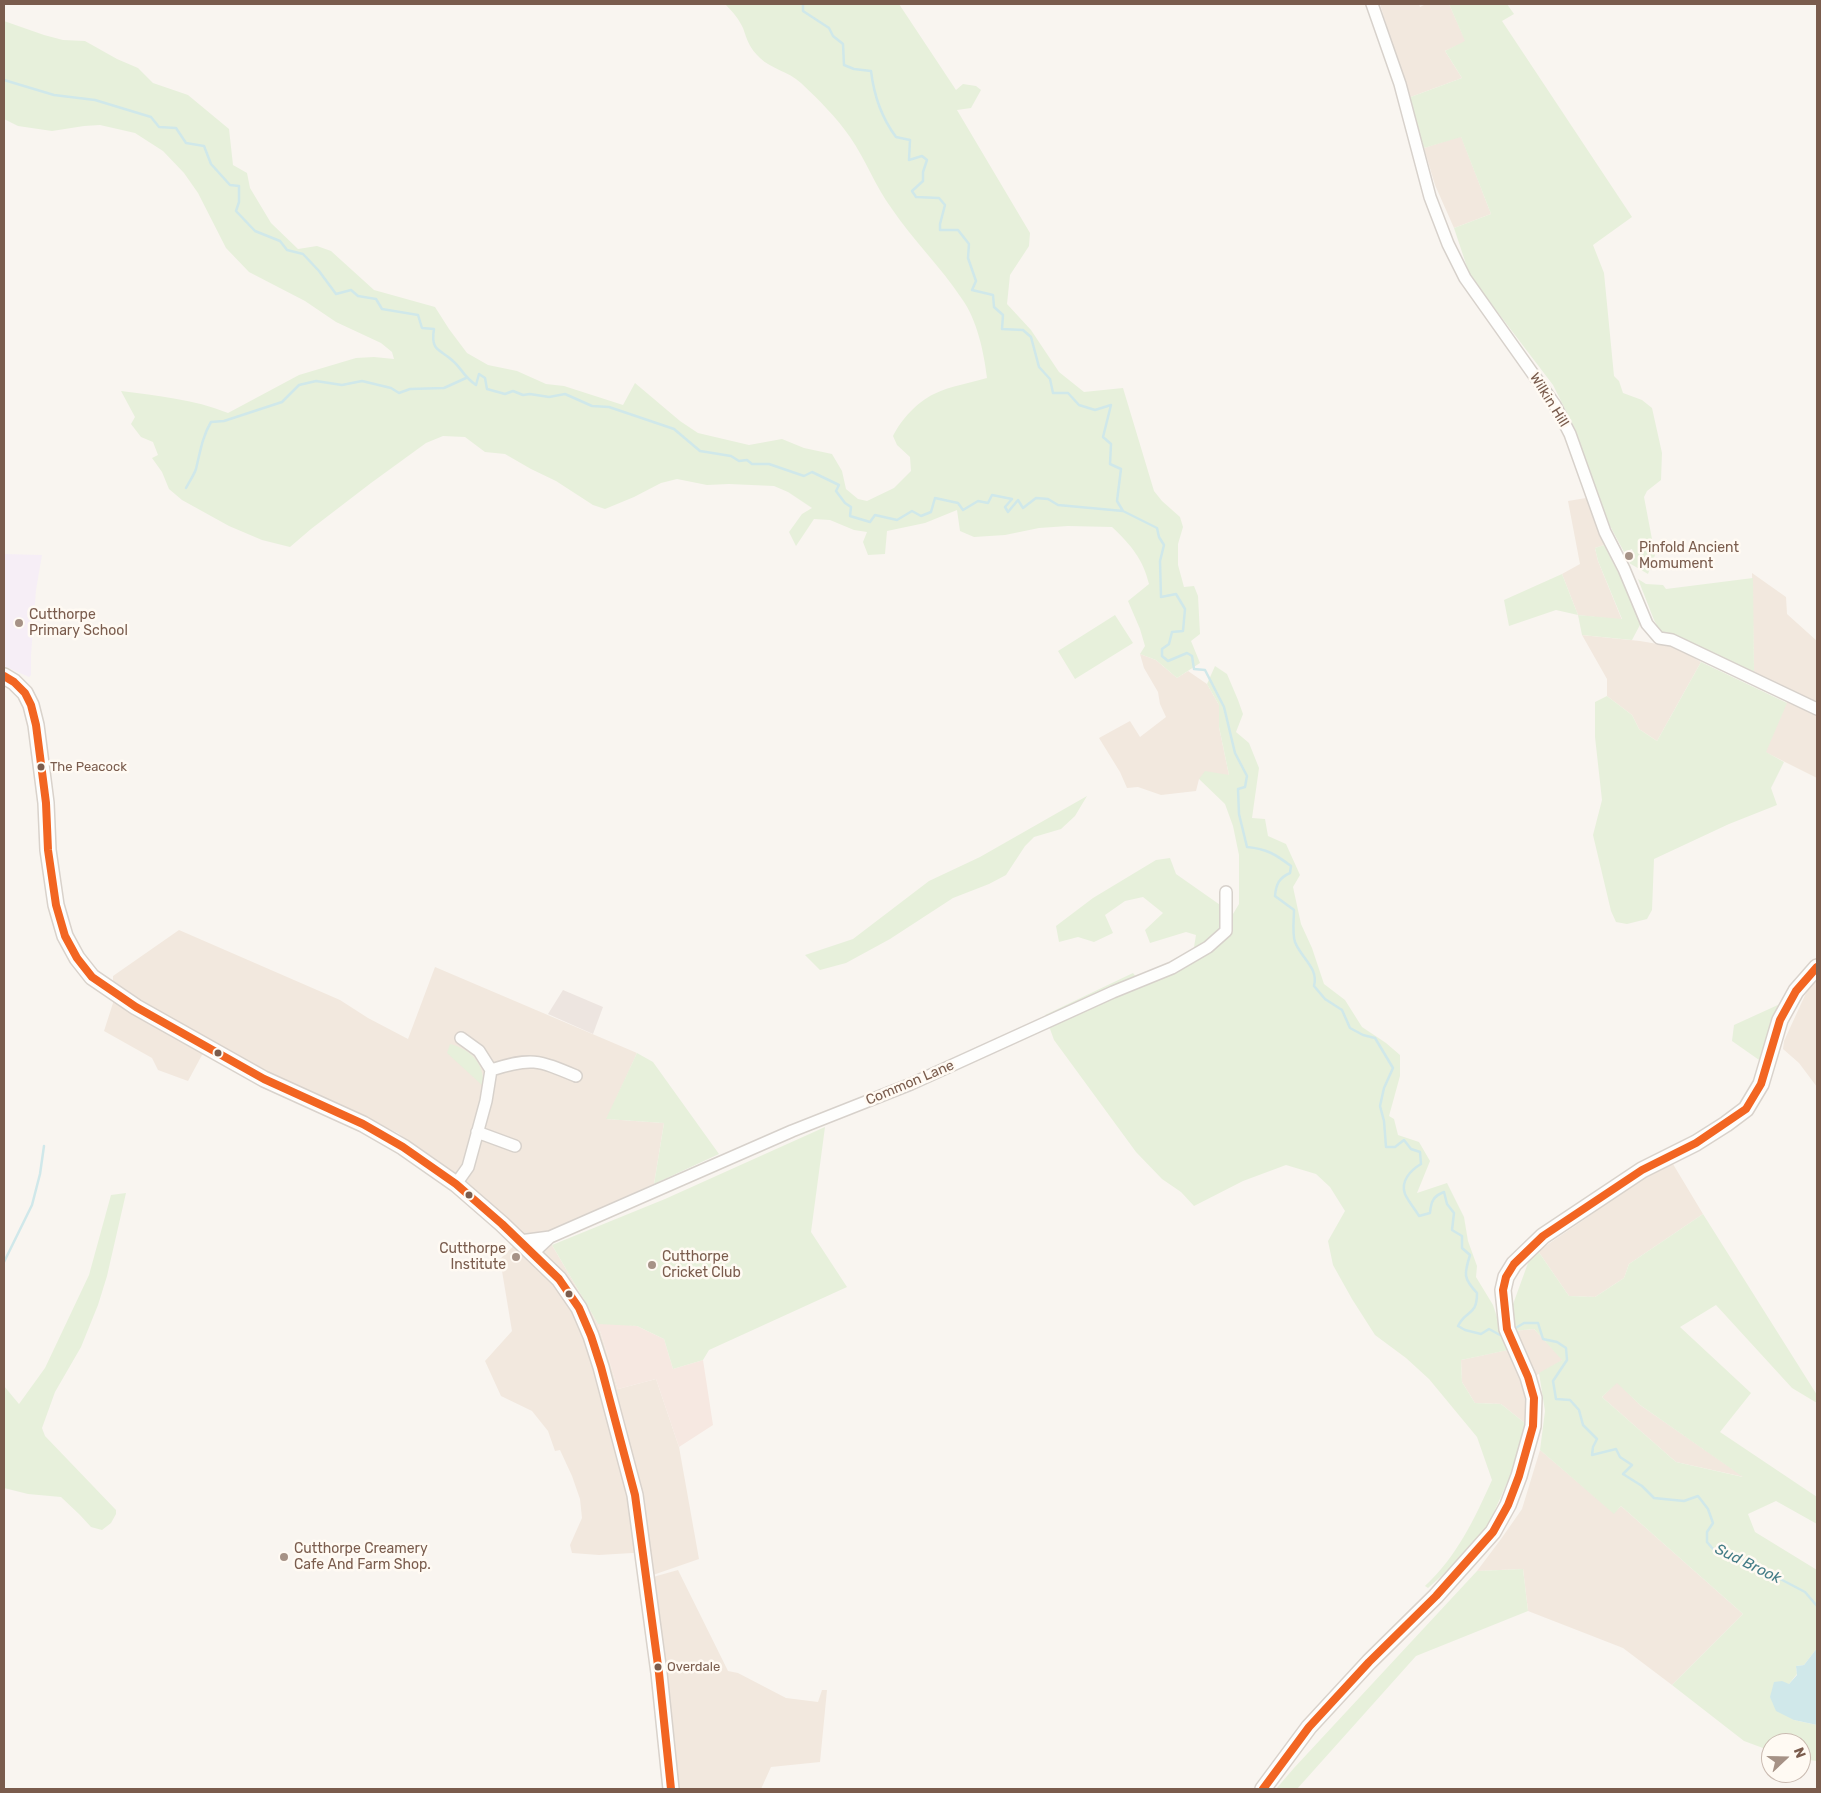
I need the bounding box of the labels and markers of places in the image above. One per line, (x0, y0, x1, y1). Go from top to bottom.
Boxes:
place label: Pinfold Ancient Momument (1639, 540, 1739, 572)
marker: Pinfold Ancient Momument (1623, 550, 1635, 562)
place label: Cutthorpe Primary School (29, 607, 128, 640)
marker: Cutthorpe Primary School (13, 617, 25, 629)
place label: The Peacock (50, 759, 127, 775)
marker: The Peacock (36, 762, 46, 772)
unlabelled marker (213, 1048, 223, 1058)
unlabelled marker (464, 1190, 474, 1200)
place label: Cutthorpe Institute (439, 1241, 506, 1274)
place label: Cutthorpe Cricket Club (662, 1249, 741, 1282)
marker: Cutthorpe Institute (510, 1251, 522, 1263)
marker: Cutthorpe Cricket Club (646, 1259, 658, 1271)
unlabelled marker (564, 1289, 574, 1299)
place label: Cutthorpe Creamery Cafe And Farm Shop. (294, 1541, 431, 1574)
marker: Cutthorpe Creamery Cafe And Farm Shop. (278, 1551, 290, 1563)
place label: Overdale (667, 1659, 720, 1675)
marker: Overdale (653, 1662, 663, 1672)

